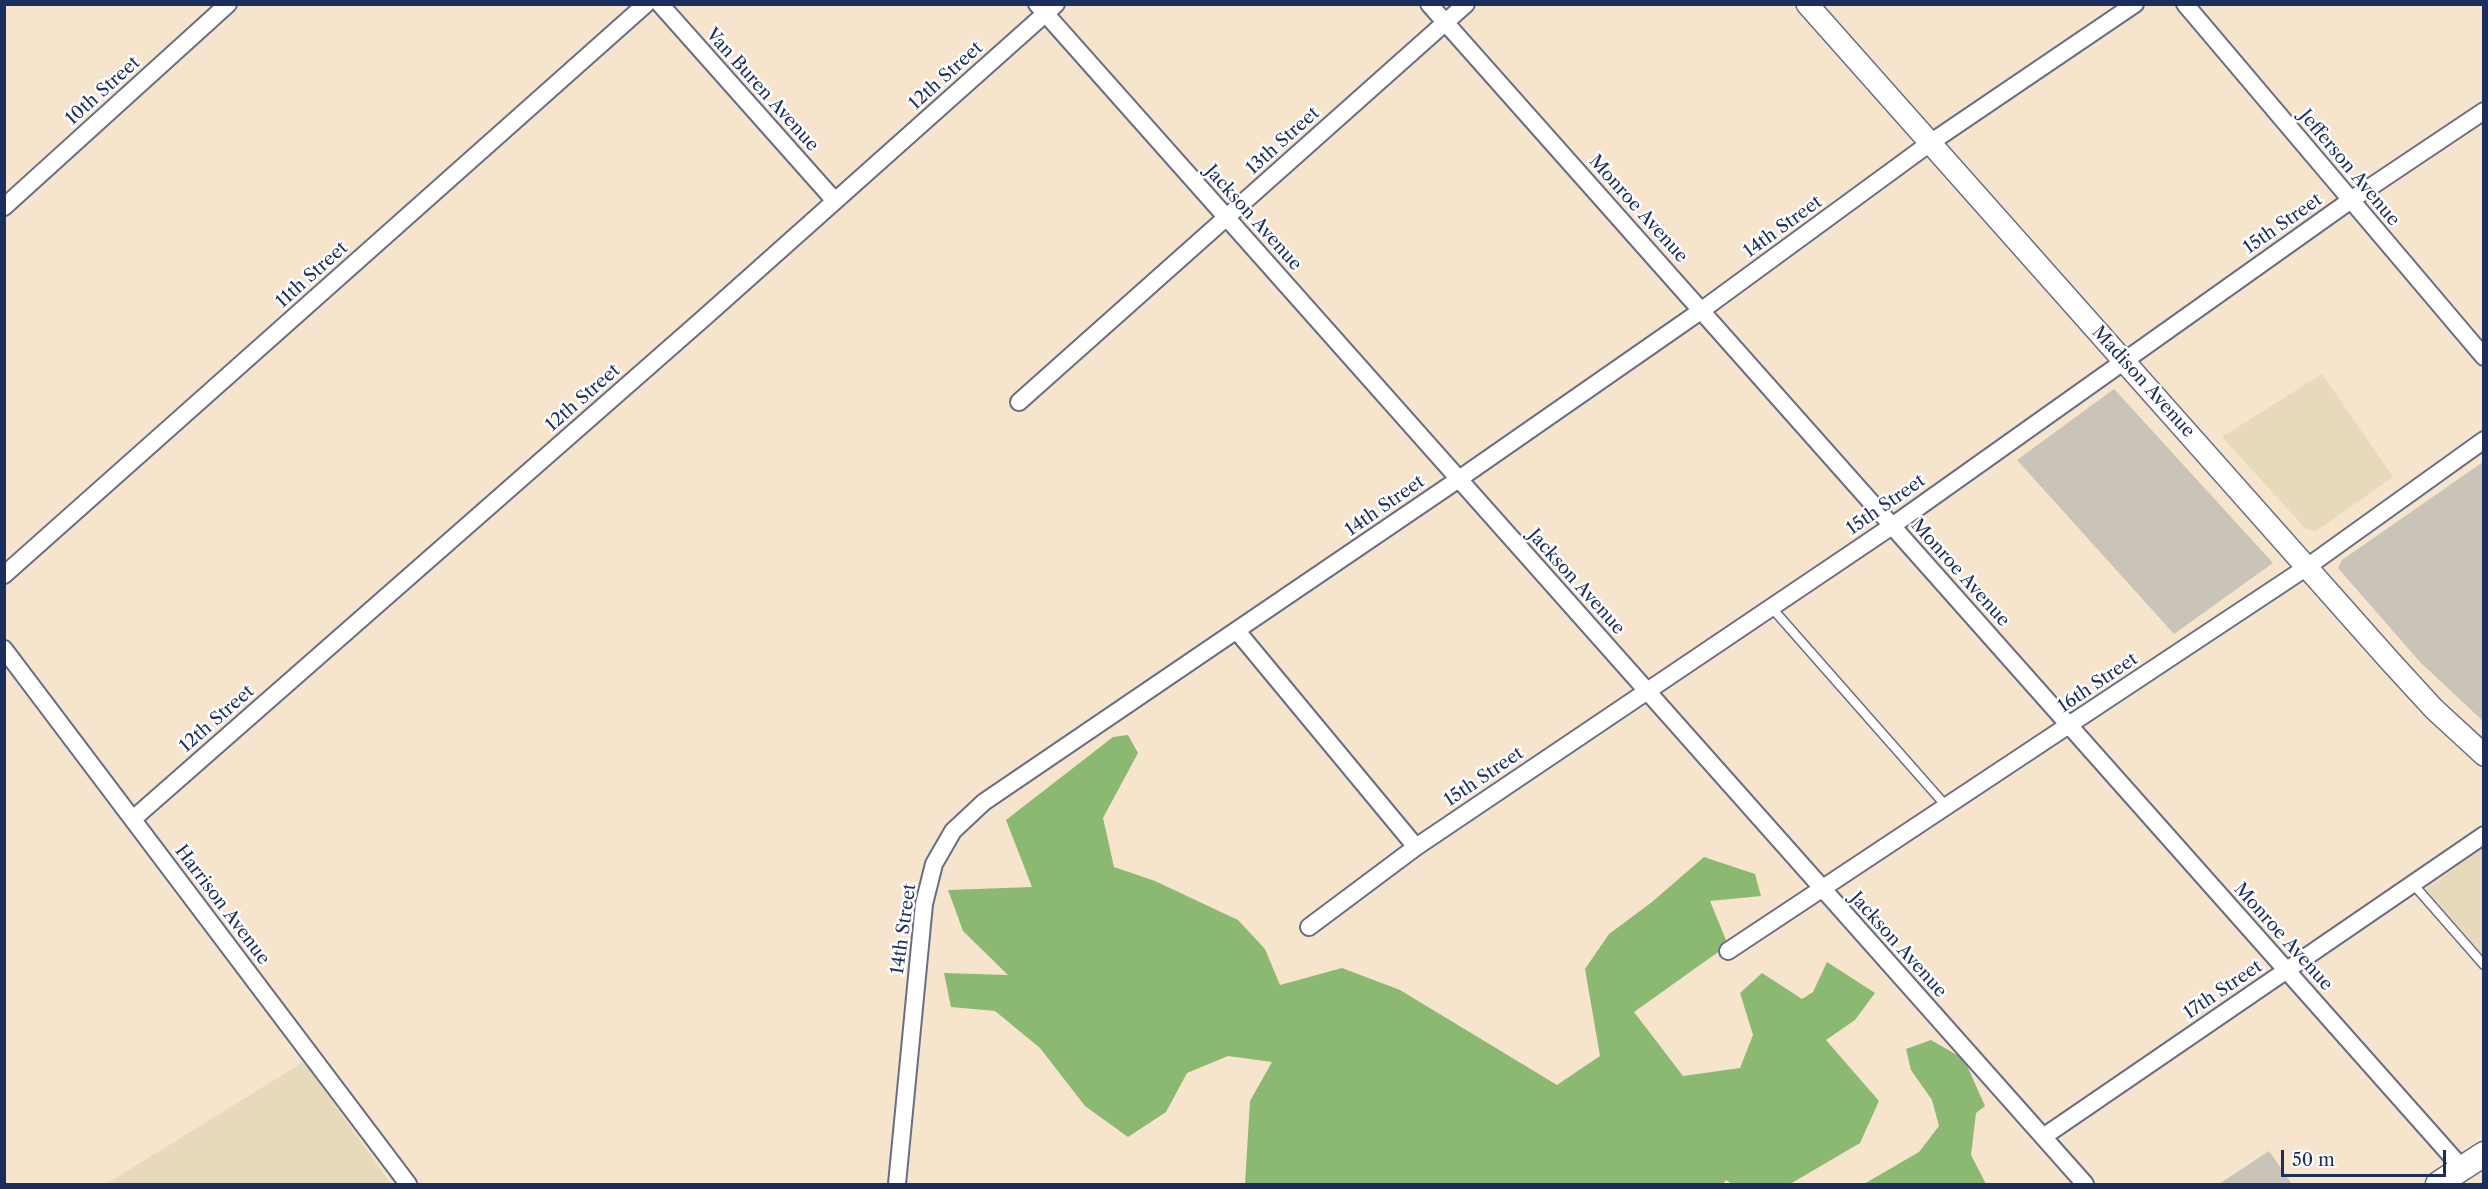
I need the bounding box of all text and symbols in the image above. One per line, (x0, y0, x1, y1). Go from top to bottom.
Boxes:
street label: Van Buren Avenue (701, 24, 823, 156)
street label: 12th Street (905, 37, 987, 115)
street label: 10th Street (61, 52, 145, 130)
street label: 13th Street (1242, 103, 1324, 179)
street label: Jefferson Avenue (2294, 106, 2404, 230)
street label: Monroe Avenue (1584, 151, 1692, 267)
street label: Jackson Avenue (1200, 161, 1306, 275)
street label: 15th Street (2240, 189, 2326, 259)
street label: 14th Street (1740, 191, 1826, 263)
street label: 11th Street (272, 237, 352, 313)
street label: Madison Avenue (2087, 322, 2199, 442)
street label: 12th Street (541, 360, 625, 436)
street label: 15th Street (1843, 470, 1929, 540)
street label: 14th Street (1341, 471, 1429, 541)
street label: Monroe Avenue (1906, 515, 2014, 631)
street label: Jackson Avenue (1523, 525, 1629, 639)
street label: 16th Street (2054, 648, 2142, 718)
street label: 12th Street (175, 681, 259, 757)
street label: 15th Street (1440, 743, 1528, 811)
street label: Harrison Avenue (170, 841, 274, 969)
street label: Monroe Avenue (2229, 879, 2337, 995)
street label: 14th Street (887, 882, 921, 976)
street label: Jackson Avenue (1845, 888, 1951, 1002)
street label: 17th Street (2180, 956, 2266, 1024)
scale bar (2284, 1138, 2449, 1176)
text: 50 m (2292, 1149, 2335, 1171)

